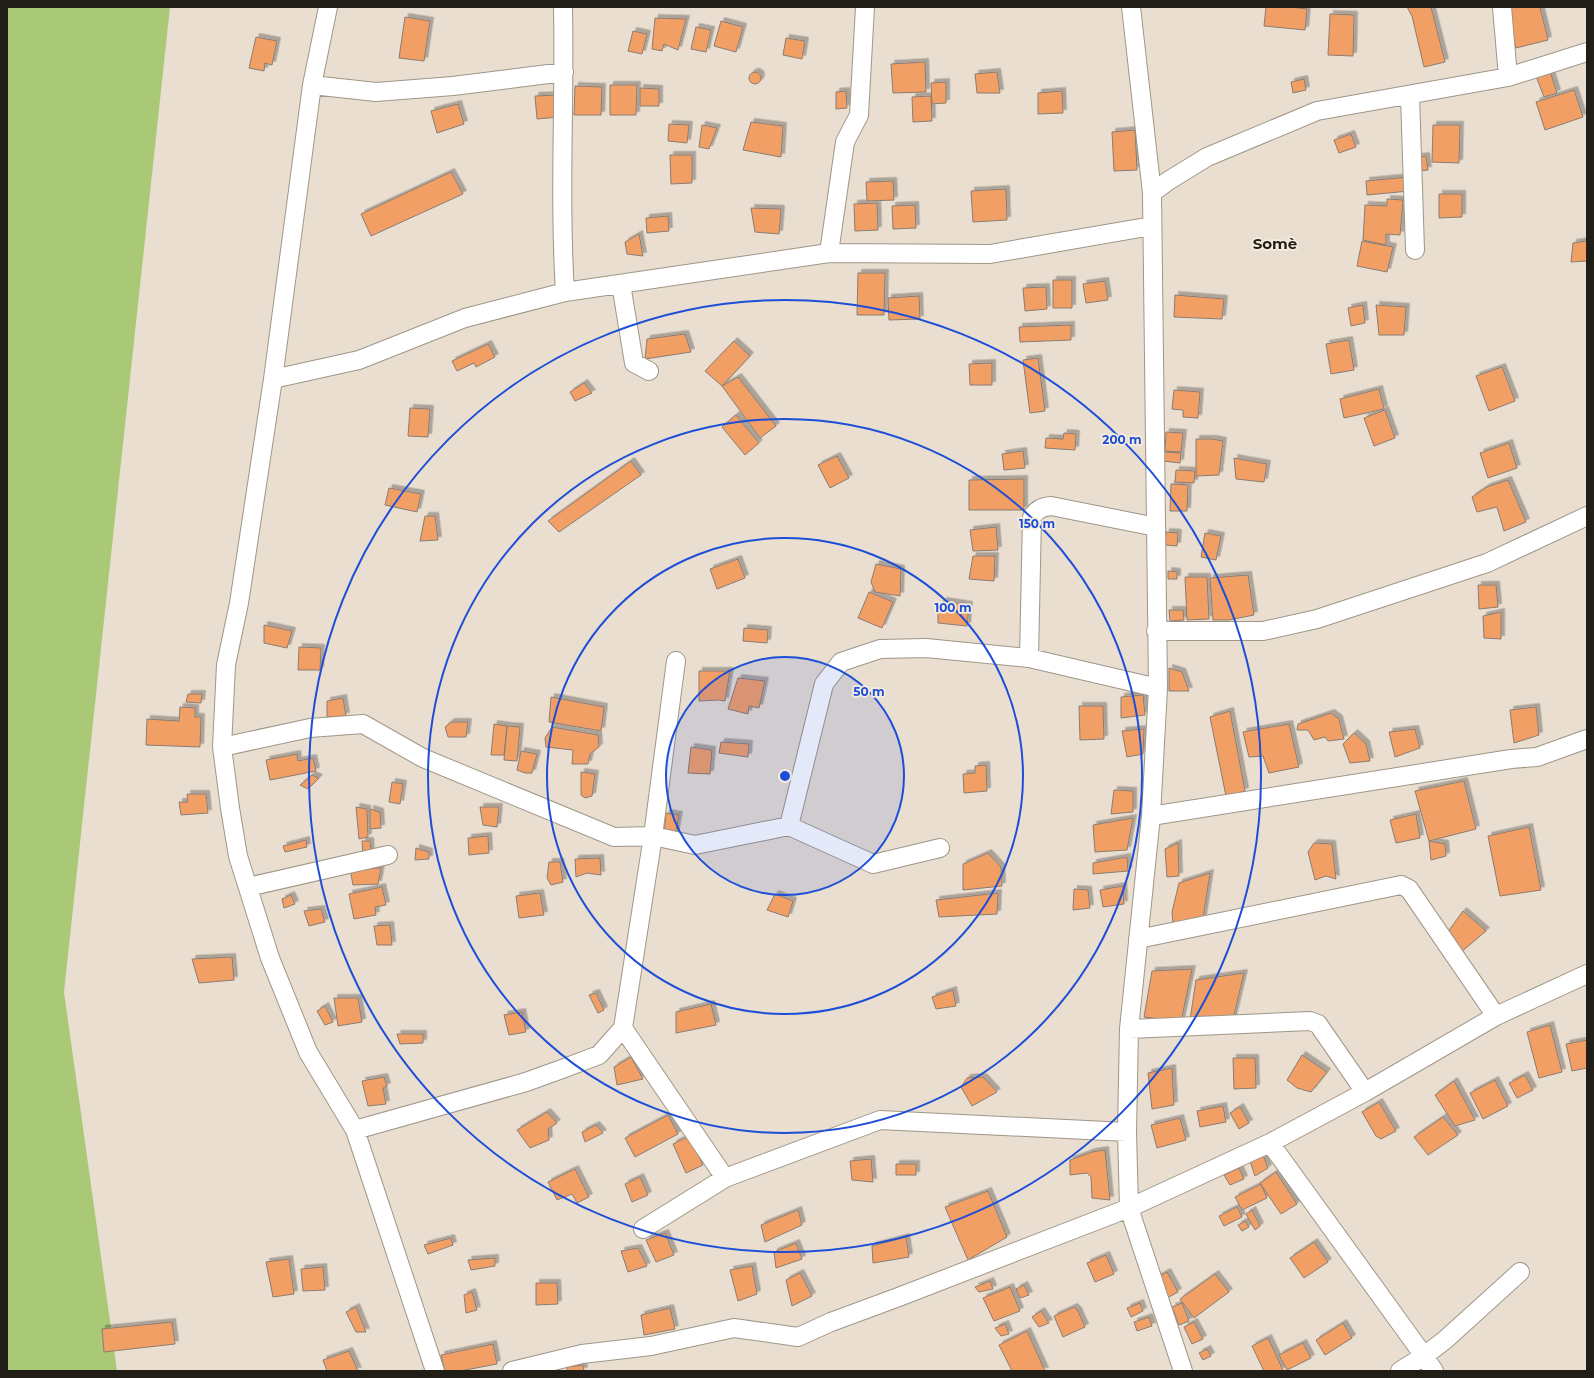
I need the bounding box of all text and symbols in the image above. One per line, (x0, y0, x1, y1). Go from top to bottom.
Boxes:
district label: Somè (1253, 234, 1297, 253)
text: 200 m (1102, 432, 1142, 447)
text: 150 m (1019, 516, 1055, 531)
text: 100 m (935, 600, 971, 615)
text: 50 m (853, 684, 885, 699)
centre of rings (778, 769, 792, 783)

